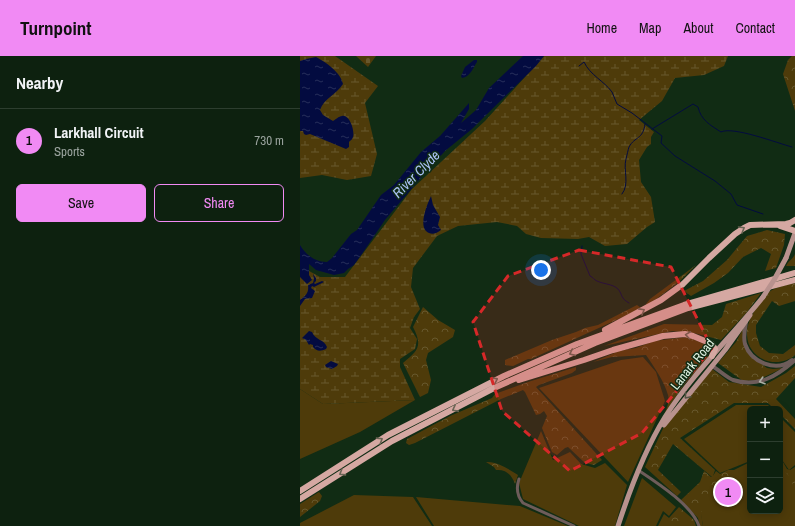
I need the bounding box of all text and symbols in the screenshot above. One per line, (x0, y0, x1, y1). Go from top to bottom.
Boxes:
text: Turnpoint (20, 15, 92, 41)
text: Home (586, 19, 617, 37)
text: Map (639, 19, 661, 37)
text: About (683, 19, 713, 37)
text: Contact (735, 19, 775, 37)
text: Nearby (16, 71, 63, 94)
text: Larkhall Circuit (54, 122, 144, 143)
text: 1 (26, 132, 32, 149)
text: 730 m (254, 132, 284, 149)
text: Sports (54, 143, 85, 160)
water label: River Clyde (388, 146, 444, 202)
button: Save (16, 184, 146, 222)
button: Share (154, 184, 284, 222)
one-way arrow (738, 227, 745, 234)
your location (531, 260, 551, 280)
one-way arrow (638, 308, 645, 315)
one-way arrow (685, 332, 691, 340)
street label: Lanark Road (667, 335, 718, 393)
one-way arrow (569, 348, 577, 356)
one-way arrow (759, 376, 766, 384)
one-way arrow (491, 377, 499, 385)
one-way arrow (685, 391, 692, 399)
one-way arrow (452, 404, 459, 411)
map controls (747, 406, 783, 514)
button: + (747, 406, 783, 442)
one-way arrow (376, 437, 383, 445)
button: − (747, 442, 783, 478)
one-way arrow (339, 468, 346, 476)
pin: 1 (715, 477, 741, 507)
button: layers (747, 478, 783, 514)

